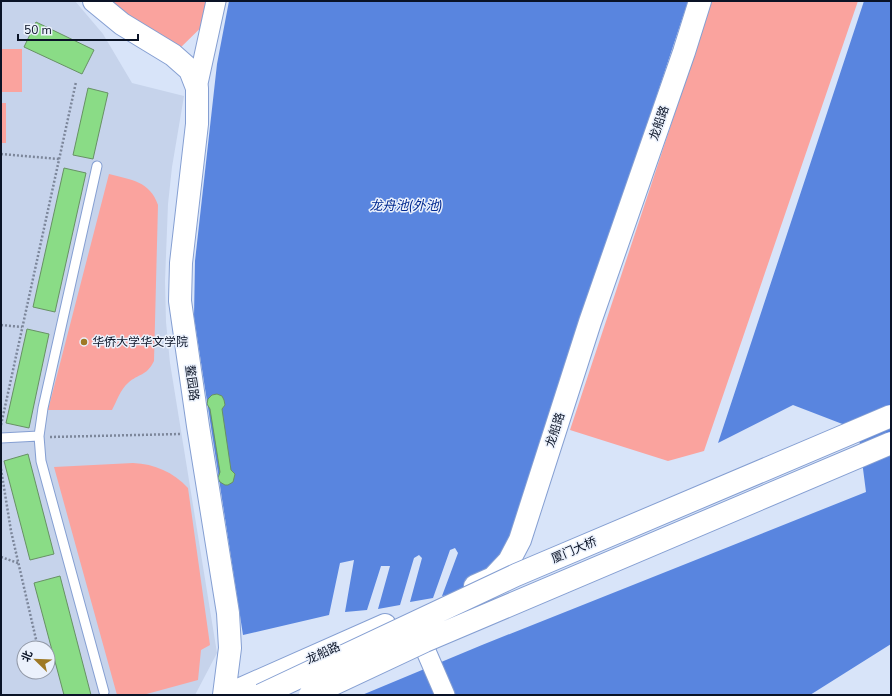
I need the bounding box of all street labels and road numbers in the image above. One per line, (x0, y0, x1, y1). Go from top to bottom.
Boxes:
street label: 龙船路 (646, 103, 672, 143)
street label: 鳌园路 (182, 364, 202, 402)
street label: 龙船路 (542, 410, 568, 450)
street label: 厦门大桥 (549, 533, 599, 567)
street label: 龙船路 (303, 638, 343, 668)

